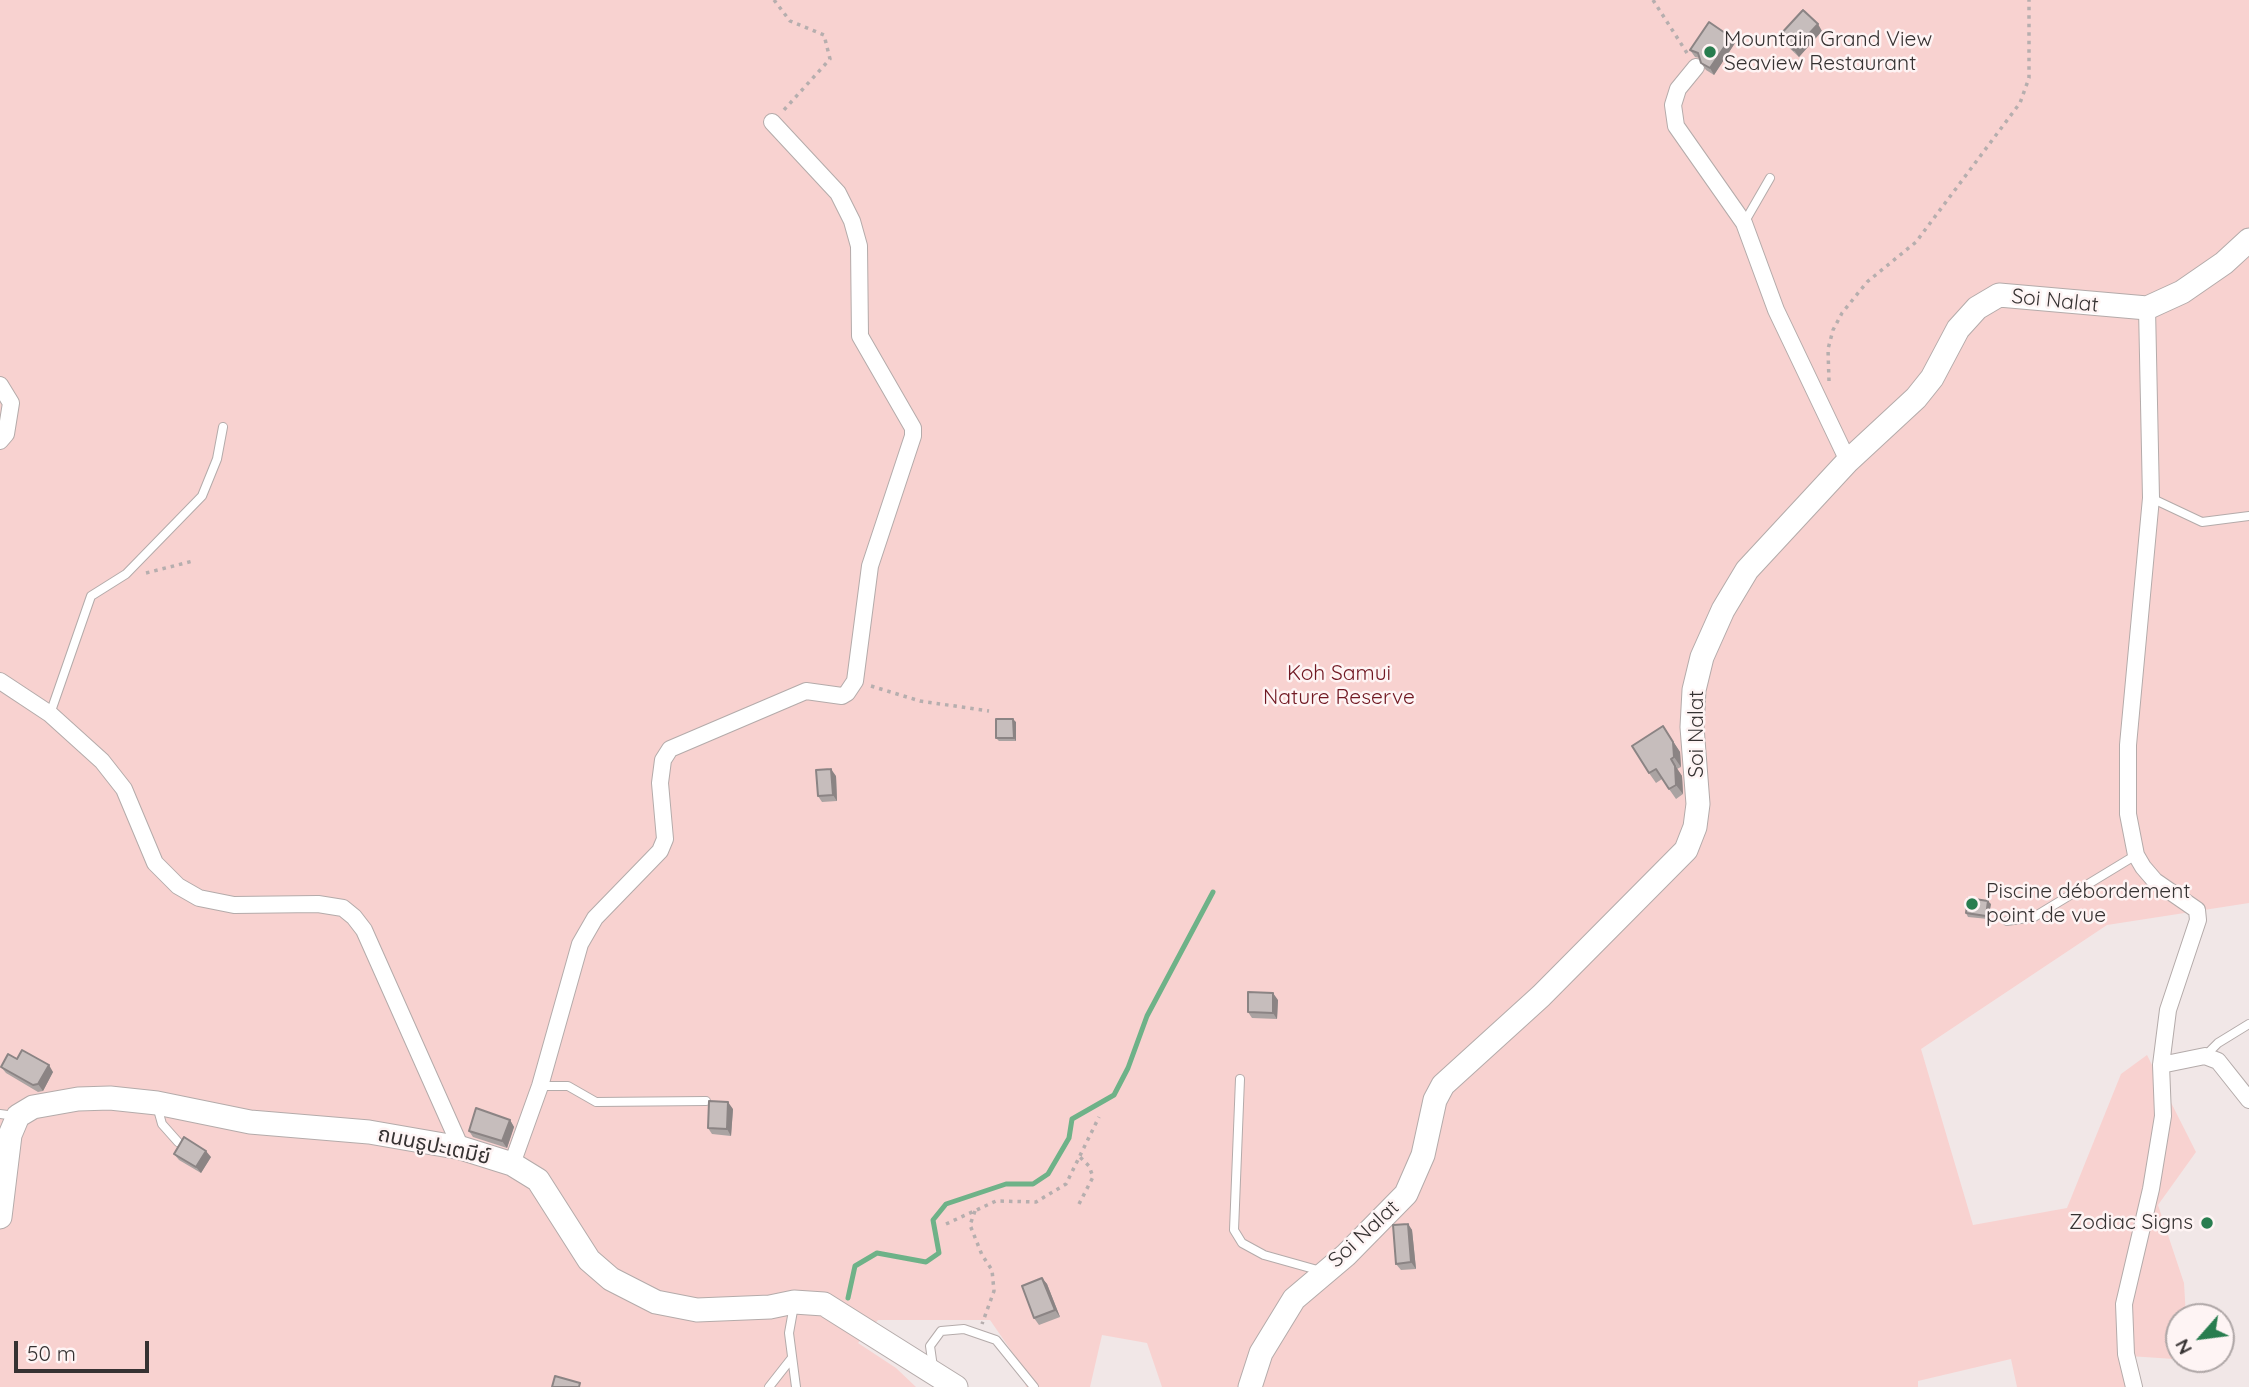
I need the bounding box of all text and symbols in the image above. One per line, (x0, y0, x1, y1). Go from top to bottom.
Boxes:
place label: Mountain Grand View Seaview Restaurant (1724, 27, 1932, 77)
marker: Mountain Grand View Seaview Restaurant (1702, 44, 1718, 60)
street label: Soi Nalat (2010, 284, 2100, 318)
park label: Koh Samui Nature Reserve (1263, 661, 1415, 711)
street label: Soi Nalat (1684, 690, 1710, 778)
place label: Piscine débordement point de vue (1986, 879, 2190, 929)
marker: Piscine débordement point de vue (1964, 896, 1980, 912)
street label: ถนนธูปะเตมีย์ (375, 1122, 493, 1170)
street label: Soi Nalat (1323, 1195, 1405, 1273)
place label: Zodiac Signs (2069, 1210, 2193, 1236)
marker: Zodiac Signs (2199, 1215, 2215, 1231)
north arrow (2165, 1303, 2235, 1373)
scale bar (18, 1328, 152, 1372)
text: N (2169, 1335, 2197, 1359)
text: 50 m (27, 1340, 76, 1366)

